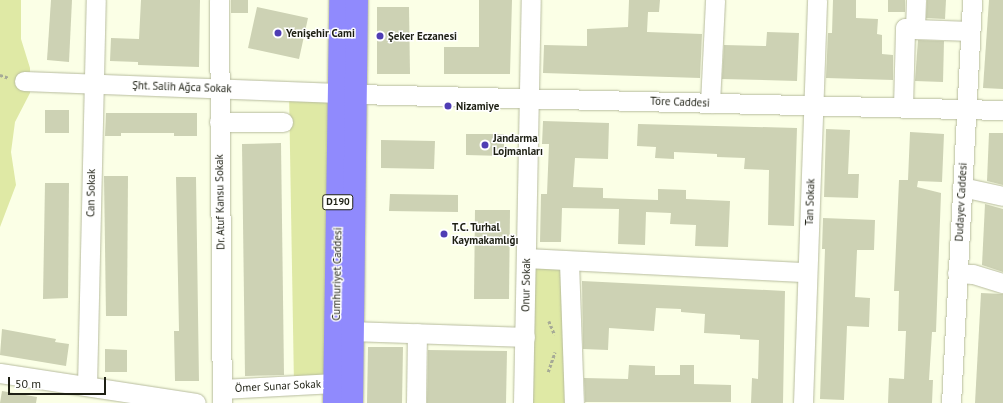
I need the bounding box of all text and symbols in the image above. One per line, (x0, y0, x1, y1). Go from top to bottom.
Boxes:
place label: Yenişehir Cami (286, 26, 355, 40)
marker: Yenişehir Cami (273, 28, 283, 38)
place label: Şeker Eczanesi (388, 29, 457, 43)
marker: Şeker Eczanesi (375, 31, 385, 41)
street label: Şht. Salih Ağca Sokak (131, 79, 233, 95)
street label: Töre Caddesi (650, 94, 710, 110)
place label: Nizamiye (456, 99, 499, 113)
marker: Nizamiye (443, 101, 453, 111)
place label: Jandarma Lojmanları (493, 132, 543, 158)
marker: Jandarma Lojmanları (480, 140, 490, 150)
street label: Dr. Atuf Kansu Sokak (213, 153, 227, 251)
street label: Dudayev Caddesi (952, 162, 970, 242)
street label: Can Sokak (84, 169, 98, 217)
street label: Tan Sokak (803, 178, 817, 226)
road number: D190 (322, 194, 354, 210)
place label: T.C. Turhal Kaymakamlığı (452, 221, 518, 247)
street label: Cumhuriyet Caddesi (330, 227, 344, 321)
marker: T.C. Turhal Kaymakamlığı (439, 229, 449, 239)
street label: Onur Sokak (519, 258, 533, 312)
scale bar (10, 369, 108, 395)
text: 50 m (15, 376, 41, 391)
street label: Ömer Sunar Sokak (235, 377, 321, 395)

